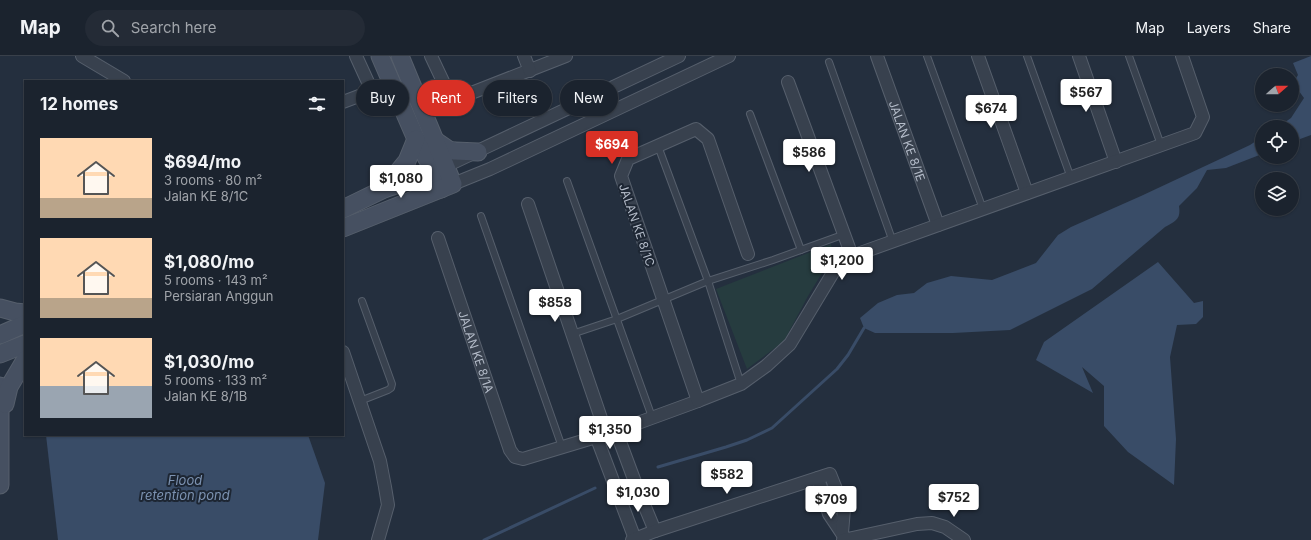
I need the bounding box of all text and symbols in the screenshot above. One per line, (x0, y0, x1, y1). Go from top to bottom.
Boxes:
search box (85, 10, 365, 46)
text: Map (20, 16, 61, 39)
icon: search (99, 17, 121, 39)
text: Search here (131, 18, 216, 37)
text: Map (1136, 19, 1165, 36)
text: Layers (1187, 19, 1231, 36)
text: Share (1253, 19, 1291, 36)
north arrow (1255, 68, 1299, 112)
map controls (1255, 68, 1299, 216)
pin: $567 (1062, 79, 1110, 113)
chip: Buy (356, 80, 409, 116)
chip: Rent (417, 80, 475, 116)
chip: Filters (483, 80, 552, 116)
chip: New (560, 80, 618, 116)
text: $567 (1070, 84, 1102, 100)
icon: filters (306, 93, 328, 115)
text: 12 homes (40, 94, 118, 114)
pin: $674 (967, 95, 1015, 129)
street label: JALAN KE 8/1E (886, 98, 929, 183)
text: $674 (975, 100, 1007, 116)
button: locate (1255, 120, 1299, 164)
pin: $694 (588, 131, 636, 165)
text: $694 (595, 136, 629, 152)
pin: $586 (785, 139, 833, 173)
text: $586 (792, 144, 826, 160)
text: $694/mo (164, 152, 241, 172)
icon: home (72, 154, 120, 202)
pin: $1,080 (368, 165, 434, 199)
text: $1,080 (379, 170, 423, 186)
text: 3 rooms · 80 m² (164, 172, 262, 188)
button: layers (1255, 172, 1299, 216)
street label: JALAN KE 8/1C (616, 182, 658, 269)
text: Jalan KE 8/1C (164, 188, 248, 204)
pin: $1,200 (809, 247, 875, 281)
text: $1,080/mo (164, 252, 254, 272)
text: $1,200 (820, 252, 864, 268)
icon: home (72, 254, 120, 302)
text: 5 rooms · 143 m² (164, 272, 268, 288)
text: Persiaran Anggun (164, 288, 274, 304)
pin: $858 (531, 289, 579, 323)
text: $858 (538, 294, 572, 310)
street label: JALAN KE 8/1A (456, 308, 498, 395)
text: $1,030/mo (164, 352, 254, 372)
icon: home (72, 354, 120, 402)
text: 5 rooms · 133 m² (164, 372, 267, 388)
text: Jalan KE 8/1B (164, 388, 247, 404)
pin: $1,350 (577, 416, 643, 450)
text: $1,350 (588, 421, 632, 437)
pin: $582 (703, 461, 751, 495)
text: $582 (710, 466, 744, 482)
water label: Flood retention pond (140, 472, 230, 503)
pin: $1,030 (605, 479, 671, 513)
text: $1,030 (616, 484, 660, 500)
pin: $752 (930, 484, 978, 518)
pin: $709 (807, 486, 855, 520)
text: $752 (938, 489, 970, 505)
text: $709 (814, 491, 848, 507)

